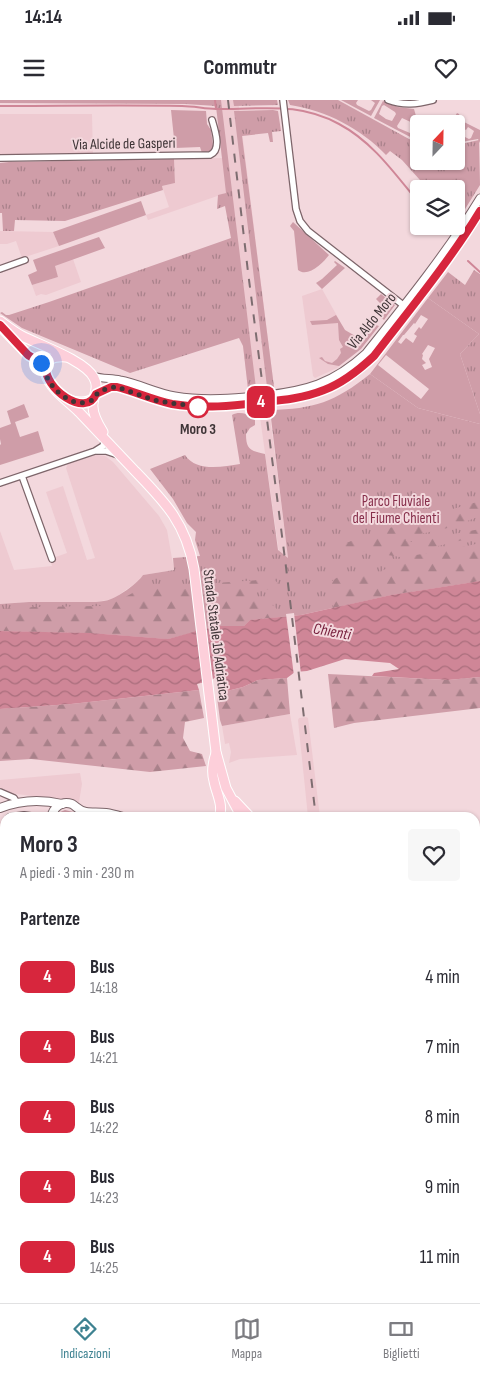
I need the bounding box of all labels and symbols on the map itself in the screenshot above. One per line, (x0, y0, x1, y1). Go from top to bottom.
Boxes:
north arrow (410, 115, 465, 170)
street label: Via Alcide de Gasperi (72, 134, 176, 154)
street label: Via Aldo Moro (343, 289, 401, 353)
your location (29, 351, 54, 376)
line badge: 4 (245, 386, 277, 418)
marker: Moro 3 (187, 396, 209, 418)
place label: Moro 3 (180, 420, 216, 439)
park label: Parco Fluviale del Fiume Chienti (353, 492, 440, 528)
street label: Strada Statale 16 Adriatica (199, 568, 233, 702)
water label: Chienti (312, 619, 353, 645)

